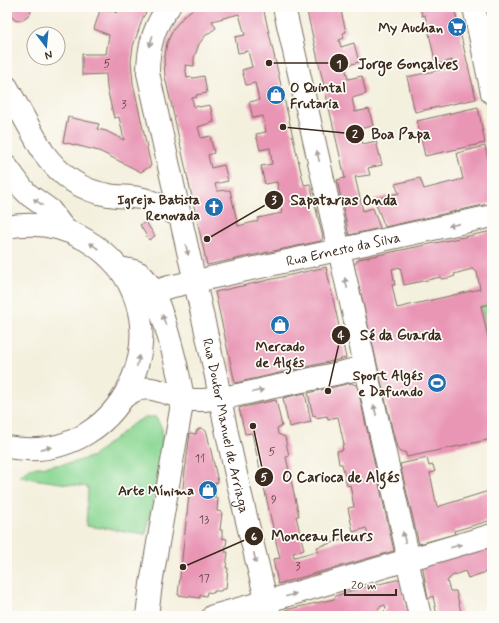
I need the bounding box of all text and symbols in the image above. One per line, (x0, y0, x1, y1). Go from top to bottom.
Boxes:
supermarket icon: My Auchan (446, 16, 468, 38)
place label: My Auchan (378, 19, 443, 37)
north arrow (26, 26, 66, 66)
one-way arrow (148, 35, 154, 47)
text: N (43, 47, 54, 62)
callout: Jorge Gonçalves (329, 50, 466, 77)
text: Jorge Gonçalves (358, 55, 458, 77)
house number: 5 (103, 56, 111, 72)
text: 1 (336, 57, 342, 73)
place label: O Quintal Frutaria (290, 79, 346, 113)
shop icon: O Quintal Frutaria (265, 84, 287, 106)
house number: 3 (121, 97, 127, 113)
callout: Boa Papa (345, 120, 437, 147)
text: Boa Papa (371, 125, 431, 145)
text: 2 (352, 127, 358, 143)
one-way arrow (314, 150, 320, 162)
callout: Sapatarias Onda (264, 186, 404, 213)
place label: Igreja Batista Renovada (117, 191, 200, 225)
text: Sapatarias Onda (291, 191, 398, 211)
text: 3 (271, 193, 277, 209)
church icon: Igreja Batista Renovada (203, 196, 225, 218)
one-way arrow (33, 198, 44, 206)
one-way arrow (448, 222, 460, 228)
street label: Rua Ernesto da Silva (284, 228, 402, 271)
one-way arrow (88, 242, 99, 250)
one-way arrow (184, 244, 190, 256)
one-way arrow (343, 277, 349, 289)
one-way arrow (161, 314, 167, 326)
shop icon: Mercado de Algés (269, 314, 291, 336)
callout: Sé da Guarda (331, 321, 451, 348)
text: Sé da Guarda (360, 326, 442, 346)
text: 4 (338, 328, 345, 344)
street label: Rua Doutor Manuel de Arriaga (198, 337, 253, 515)
place label: Mercado de Algés (255, 338, 305, 375)
one-way arrow (136, 355, 142, 367)
place label: Sport Algés e Dafundo (353, 367, 424, 401)
sports icon: Sport Algés e Dafundo (426, 372, 448, 394)
one-way arrow (252, 387, 264, 393)
one-way arrow (371, 404, 377, 416)
house number: 5 (268, 444, 276, 460)
one-way arrow (40, 445, 52, 451)
house number: 11 (195, 451, 205, 467)
callout: O Carioca de Algés (254, 463, 408, 490)
text: O Carioca de Algés (282, 468, 400, 490)
text: 5 (260, 470, 268, 486)
shop icon: Arte Mínima (197, 479, 219, 501)
place label: Arte Mínima (118, 482, 194, 500)
house number: 9 (271, 492, 277, 508)
house number: 13 (199, 512, 209, 528)
callout: Monceau Fleurs (244, 522, 379, 549)
text: Monceau Fleurs (271, 527, 373, 547)
text: 6 (251, 529, 257, 545)
one-way arrow (400, 531, 406, 543)
one-way arrow (450, 543, 462, 549)
one-way arrow (253, 552, 259, 565)
house number: 3 (295, 559, 301, 575)
house number: 17 (198, 571, 210, 587)
scale bar (345, 571, 396, 597)
text: 20 m (351, 578, 377, 594)
one-way arrow (285, 592, 297, 598)

